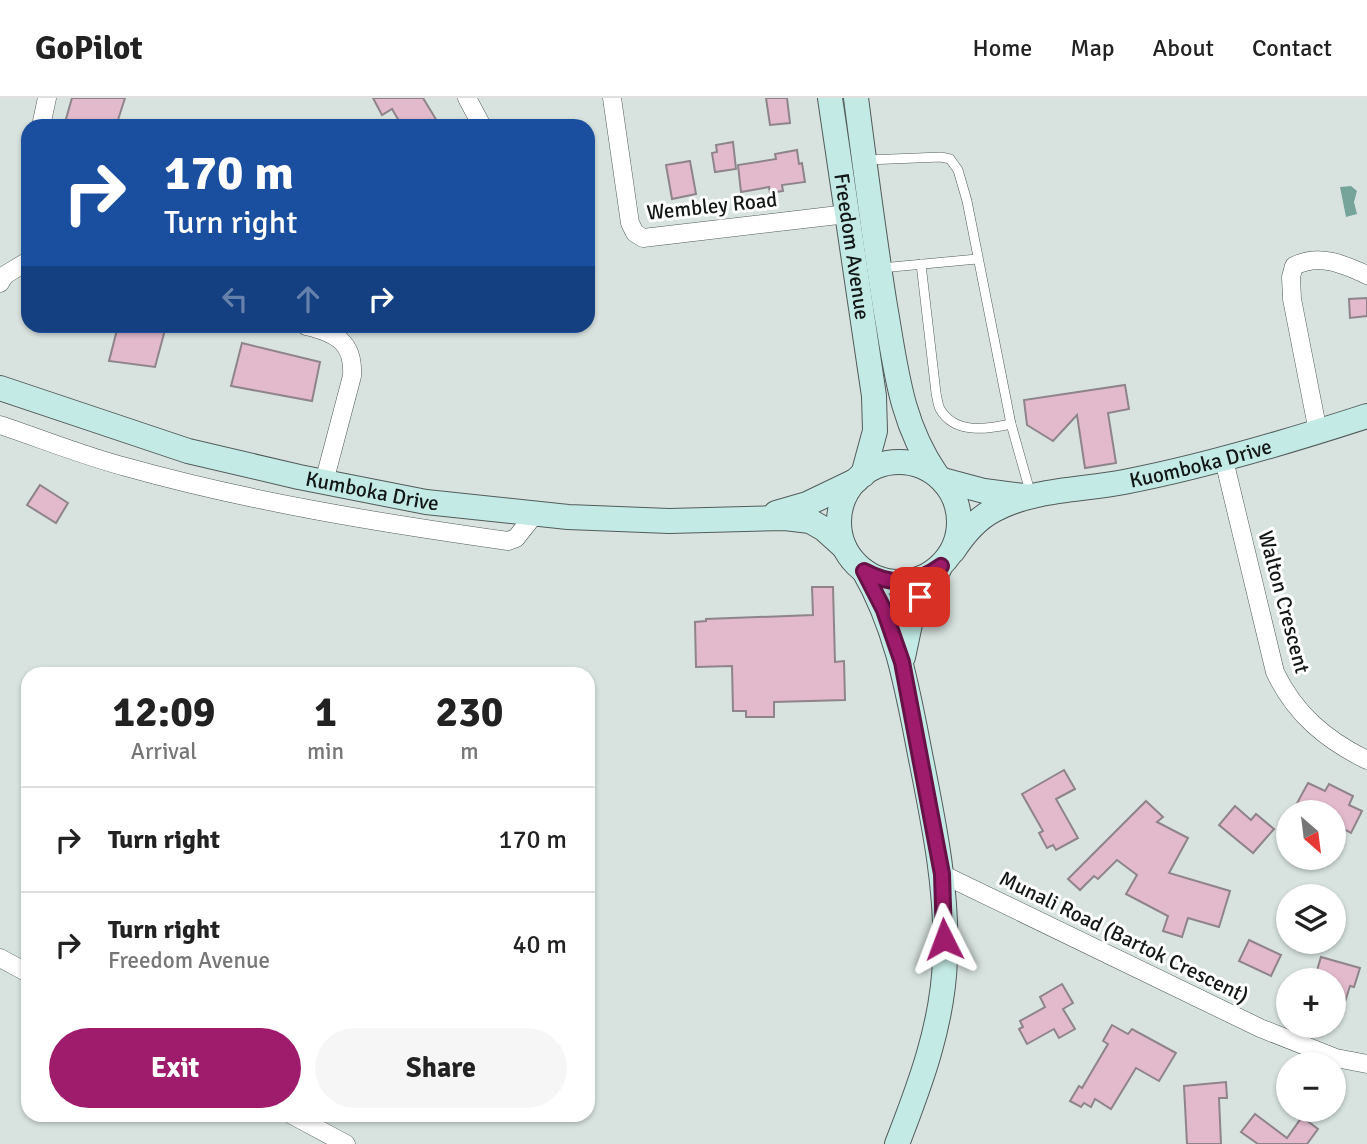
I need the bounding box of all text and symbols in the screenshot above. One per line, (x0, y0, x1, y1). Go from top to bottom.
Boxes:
text: GoPilot (35, 28, 143, 69)
text: Home (972, 33, 1032, 63)
text: Map (1070, 33, 1115, 63)
text: About (1153, 33, 1214, 63)
text: Contact (1252, 33, 1332, 63)
text: 170 m (164, 143, 294, 203)
icon: right (49, 147, 140, 238)
street label: Freedom Avenue (828, 171, 876, 322)
street label: Wembley Road (646, 186, 778, 226)
text: Turn right (164, 203, 297, 242)
icon: left (216, 280, 254, 318)
icon: ahead (289, 280, 327, 318)
icon: right (362, 280, 400, 318)
street label: Kuomboka Drive (1127, 433, 1275, 494)
street label: Kumboka Drive (303, 466, 440, 516)
street label: Walton Crescent (1252, 528, 1316, 676)
pin (890, 567, 950, 627)
icon: arrive (901, 578, 939, 616)
text: 12:09 (112, 687, 216, 738)
text: 1 (314, 687, 337, 738)
text: 230 (435, 687, 504, 738)
text: Arrival (131, 737, 197, 766)
text: min (307, 737, 344, 766)
text: m (460, 737, 479, 766)
north arrow (1276, 800, 1346, 870)
map controls (1276, 800, 1346, 1122)
icon: right (49, 821, 87, 859)
text: Turn right (108, 824, 220, 856)
text: 170 m (498, 824, 567, 856)
street label: Munali Road (Bartok Crescent) (995, 865, 1253, 1009)
button: layers (1276, 884, 1346, 954)
position arrow (907, 902, 981, 976)
text: Turn right (108, 914, 220, 946)
icon: right (49, 926, 87, 964)
text: 40 m (512, 929, 567, 961)
text: Freedom Avenue (108, 946, 270, 975)
button: + (1276, 968, 1346, 1038)
button: Exit (49, 1028, 301, 1108)
button: Share (315, 1028, 567, 1108)
button: − (1276, 1052, 1346, 1122)

